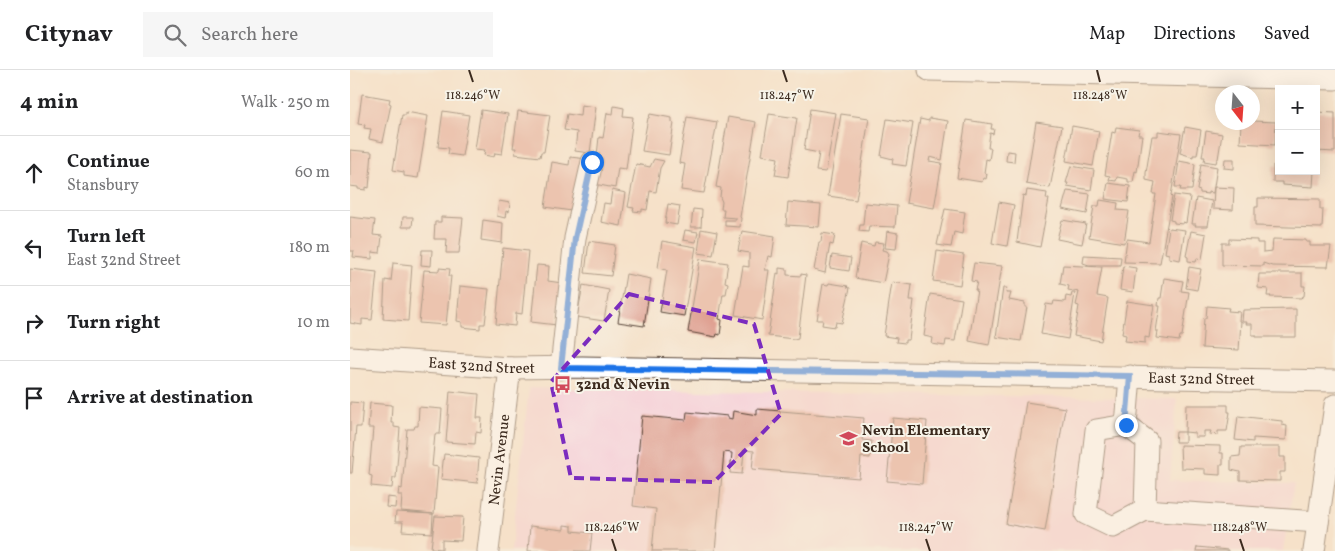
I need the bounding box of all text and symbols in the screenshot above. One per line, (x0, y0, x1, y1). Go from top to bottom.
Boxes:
search box (143, 12, 493, 57)
text: Citynav (25, 18, 113, 52)
icon: search (161, 21, 189, 49)
text: Search here (201, 22, 298, 48)
text: Map (1089, 22, 1125, 47)
text: Directions (1153, 22, 1236, 47)
text: Saved (1264, 22, 1310, 47)
north arrow (1215, 85, 1260, 130)
map controls (1275, 85, 1320, 175)
button: + (1275, 85, 1320, 130)
text: 4 min (20, 88, 79, 117)
text: 118.246°W (446, 88, 500, 104)
text: 118.247°W (760, 88, 814, 104)
text: 118.248°W (1073, 88, 1127, 104)
text: Walk · 250 m (241, 92, 330, 114)
button: − (1275, 130, 1320, 175)
text: Continue (67, 149, 150, 175)
route start (581, 151, 604, 174)
icon: ahead (20, 159, 48, 187)
text: 60 m (295, 162, 330, 184)
text: Stansbury (67, 175, 139, 197)
text: Turn left (67, 224, 146, 250)
icon: left (20, 234, 48, 262)
text: 180 m (289, 237, 330, 259)
text: East 32nd Street (67, 250, 181, 272)
icon: right (20, 309, 48, 337)
text: Turn right (67, 310, 160, 336)
text: 10 m (297, 312, 330, 334)
street label: East 32nd Street (428, 353, 535, 380)
street label: East 32nd Street (1148, 369, 1255, 392)
bus stop icon: 32nd & Nevin (552, 374, 572, 394)
place label: 32nd & Nevin (576, 375, 670, 396)
icon: arrive (20, 384, 48, 412)
text: Arrive at destination (67, 385, 253, 411)
street label: Nevin Avenue (485, 413, 516, 507)
route end (1115, 414, 1138, 437)
place label: Nevin Elementary School (862, 421, 991, 459)
school or university icon: Nevin Elementary School (838, 429, 858, 449)
text: 118.246°W (585, 520, 639, 536)
text: 118.247°W (899, 520, 953, 536)
text: 118.248°W (1213, 520, 1267, 536)

